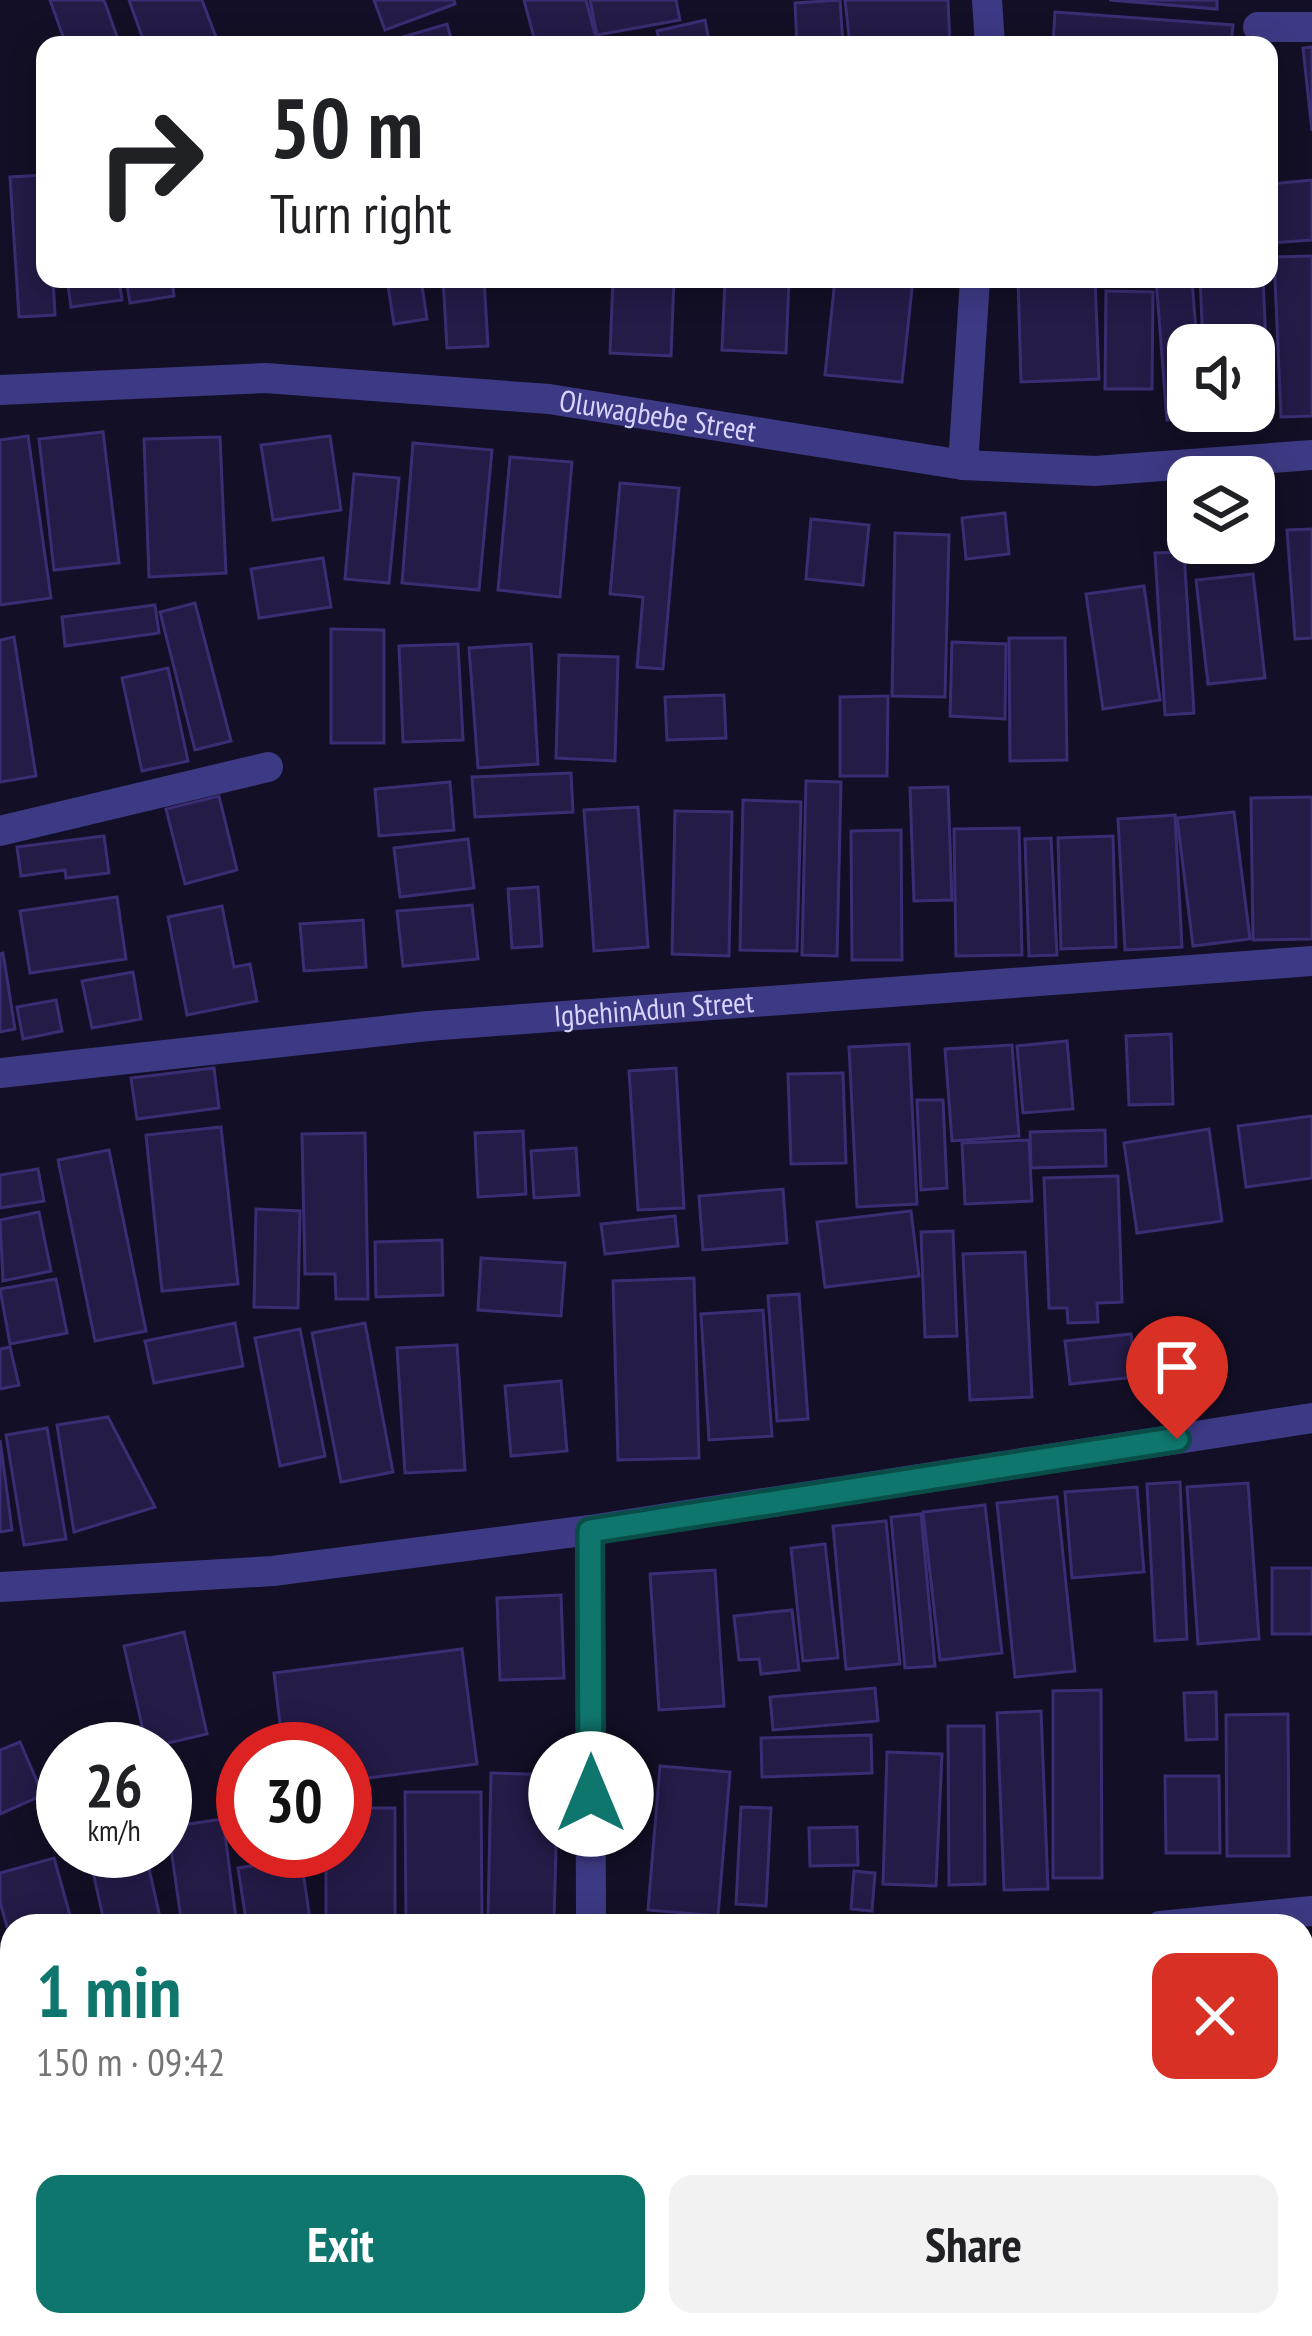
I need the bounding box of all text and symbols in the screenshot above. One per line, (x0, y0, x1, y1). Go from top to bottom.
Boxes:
text: 50 m (270, 72, 423, 181)
icon: right (72, 84, 228, 240)
text: Turn right (270, 178, 451, 248)
map controls (1167, 324, 1275, 564)
button: sound (1167, 324, 1275, 432)
street label: Oluwagbebe Street (557, 380, 760, 450)
button: layers (1167, 456, 1275, 564)
street label: IgbehinAdun Street (552, 981, 756, 1035)
pin (1126, 1316, 1228, 1439)
icon: arrive (1144, 1334, 1210, 1400)
speed limit sign: 30 (216, 1722, 372, 1878)
position arrow (528, 1731, 654, 1857)
text: 26 (85, 1746, 143, 1824)
text: km/h (87, 1810, 141, 1849)
text: 1 min (36, 1944, 181, 2037)
button: close (1152, 1953, 1278, 2079)
text: 150 m · 09:42 (36, 2036, 225, 2087)
button: Exit (36, 2175, 645, 2313)
button: Share (669, 2175, 1278, 2313)

